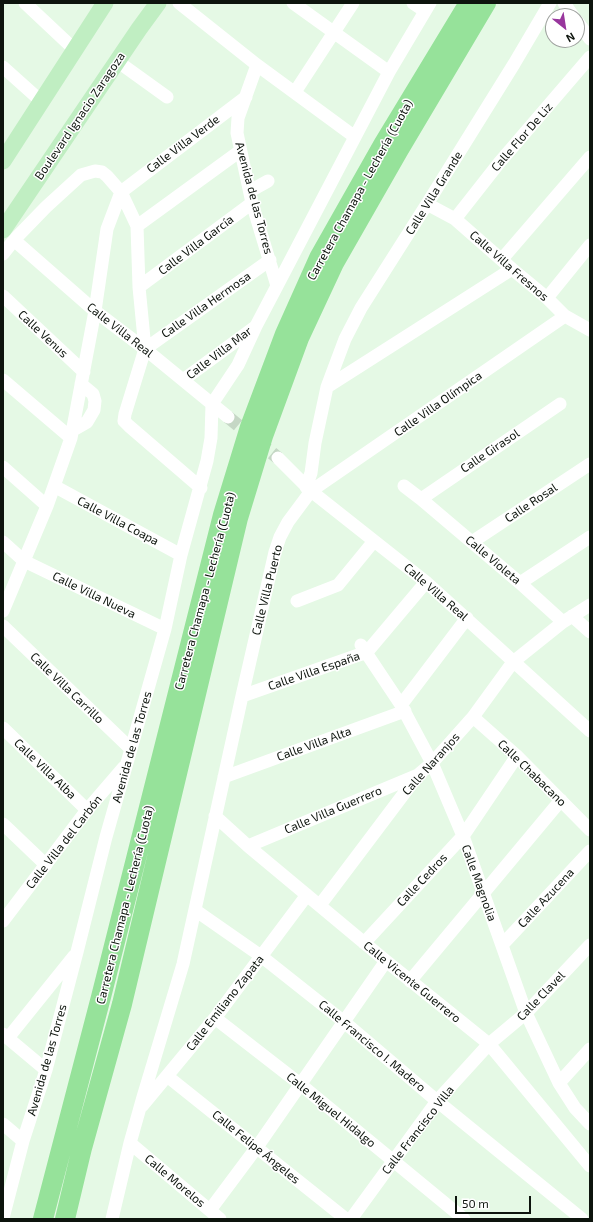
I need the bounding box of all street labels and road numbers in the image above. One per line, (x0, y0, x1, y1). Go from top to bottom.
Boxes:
street label: Boulevard Ignacio Zaragoza (32, 49, 128, 183)
street label: Carretera Chamapa - Lechería (Cuota) (304, 97, 416, 283)
street label: Calle Flor De Liz (488, 100, 556, 174)
street label: Calle Villa Verde (144, 112, 222, 176)
street label: Avenida de las Torres (232, 140, 276, 256)
street label: Calle Villa Grande (403, 149, 465, 237)
street label: Calle Villa García (155, 212, 237, 278)
street label: Calle Villa Fresnos (467, 228, 551, 304)
street label: Calle Villa Hermosa (159, 269, 253, 341)
street label: Calle Villa Real (84, 300, 156, 360)
street label: Calle Venus (15, 307, 71, 361)
street label: Calle Villa Mar (183, 324, 255, 382)
street label: Calle Villa Olímpica (391, 368, 485, 440)
street label: Calle Girasol (458, 426, 522, 476)
street label: Calle Rosal (502, 480, 560, 526)
street label: Carretera Chamapa - Lechería (Cuota) (172, 490, 238, 692)
street label: Calle Villa Coapa (75, 493, 161, 549)
street label: Calle Violeta (462, 533, 524, 587)
street label: Calle Villa Puerto (249, 543, 285, 637)
street label: Calle Villa Real (401, 560, 471, 624)
street label: Calle Villa Nueva (50, 569, 138, 621)
street label: Calle Villa Carrillo (27, 649, 107, 727)
street label: Calle Villa España (266, 649, 362, 693)
street label: Avenida de las Torres (109, 690, 155, 804)
street label: Calle Villa Alta (275, 724, 353, 764)
street label: Calle Naranjos (399, 730, 463, 798)
street label: Calle Villa Alba (11, 736, 79, 802)
street label: Calle Chabacano (495, 737, 569, 809)
street label: Calle Villa Guerrero (282, 783, 384, 837)
street label: Calle Villa del Carbón (23, 792, 105, 892)
street label: Carretera Chamapa - Lechería (Cuota) (93, 804, 157, 1006)
street label: Calle Magnolia (458, 843, 500, 923)
street label: Calle Cedros (394, 850, 450, 910)
street label: Calle Azucena (515, 865, 577, 931)
street label: Calle Vicente Guerrero (360, 938, 464, 1026)
street label: Calle Emiliano Zapata (183, 952, 267, 1054)
street label: Calle Clavel (514, 968, 568, 1024)
street label: Calle Francisco I. Madero (316, 997, 428, 1095)
street label: Avenida de las Torres (24, 1003, 70, 1117)
street label: Calle Miguel Hidalgo (283, 1070, 379, 1150)
street label: Calle Francisco Villa (379, 1083, 457, 1177)
street label: Calle Felipe Ángeles (209, 1107, 303, 1187)
street label: Calle Morelos (142, 1152, 208, 1210)

